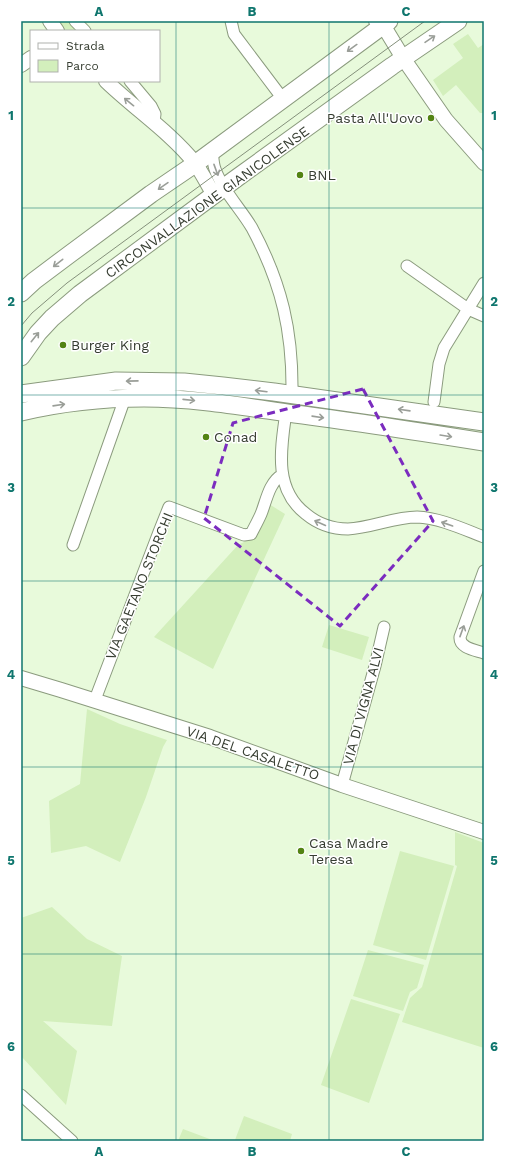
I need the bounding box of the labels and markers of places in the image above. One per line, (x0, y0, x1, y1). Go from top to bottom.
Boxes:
place label: Pasta All'Uovo (327, 110, 423, 126)
marker: Pasta All'Uovo (426, 113, 436, 123)
place label: BNL (308, 167, 336, 183)
marker: BNL (295, 170, 305, 180)
place label: Burger King (71, 337, 149, 353)
marker: Burger King (58, 340, 68, 350)
place label: Conad (214, 429, 257, 445)
marker: Conad (201, 432, 211, 442)
place label: Casa Madre Teresa (309, 835, 388, 867)
marker: Casa Madre Teresa (296, 846, 306, 856)

